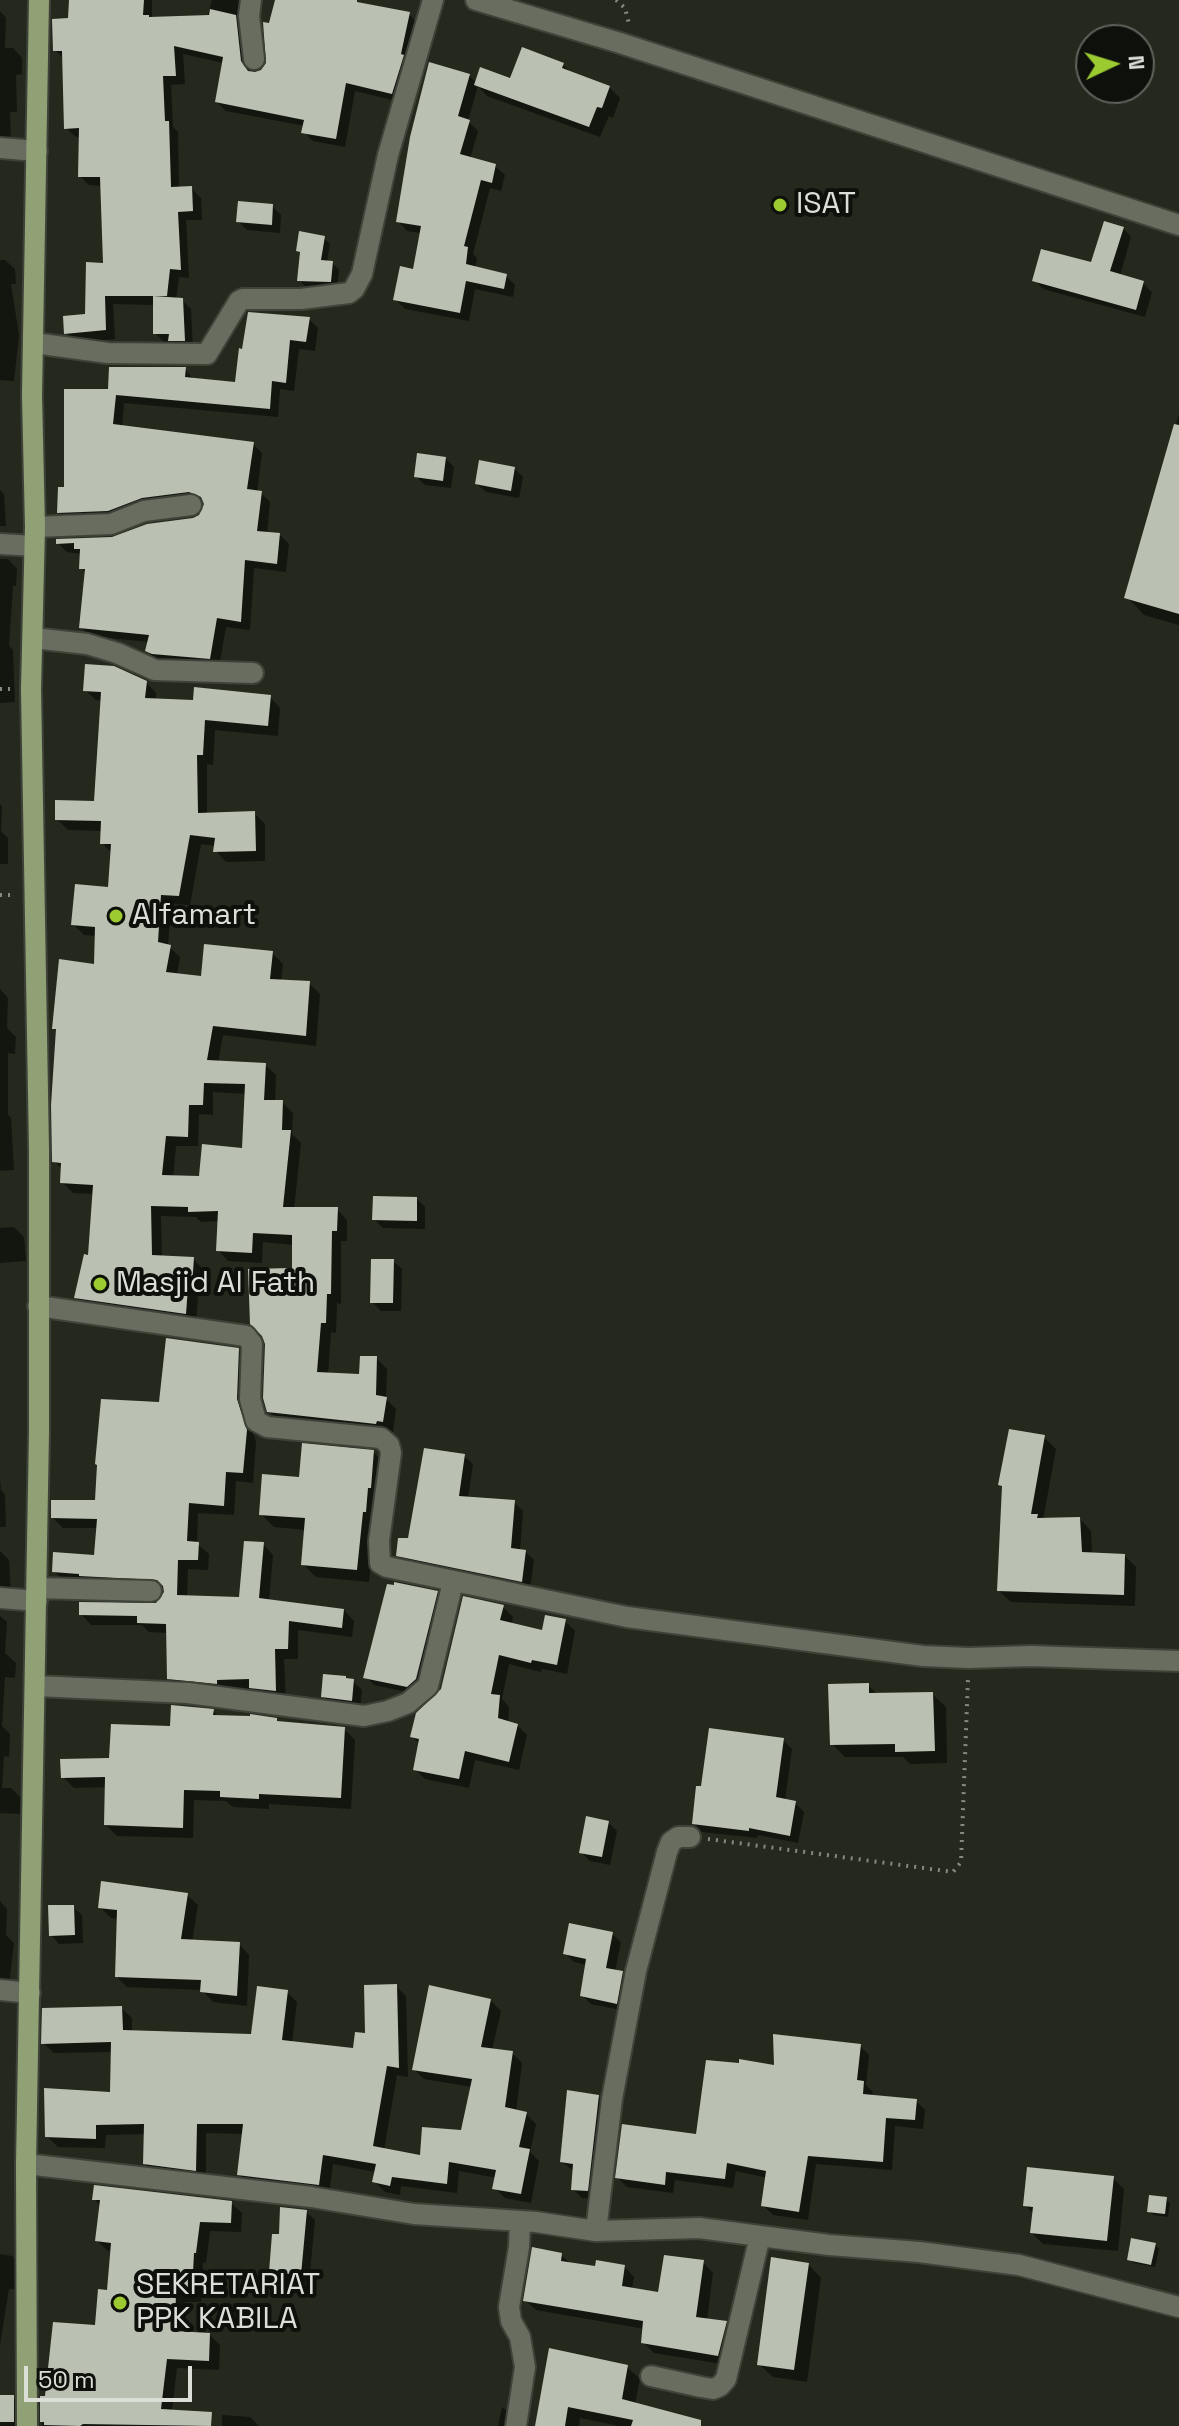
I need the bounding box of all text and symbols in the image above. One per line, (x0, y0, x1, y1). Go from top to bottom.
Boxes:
north arrow (1075, 24, 1155, 104)
text: N (1122, 54, 1151, 71)
place label: ISAT (796, 187, 856, 223)
marker: ISAT (771, 196, 789, 214)
place label: Alfamart (132, 898, 257, 934)
marker: Alfamart (107, 907, 125, 925)
place label: Masjid Al Fath (116, 1266, 315, 1302)
marker: Masjid Al Fath (91, 1275, 109, 1293)
place label: SEKRETARIAT PPK KABILA (136, 2268, 320, 2338)
marker: SEKRETARIAT PPK KABILA (111, 2294, 129, 2312)
scale bar (28, 2350, 196, 2400)
text: 50 m (38, 2364, 95, 2395)

